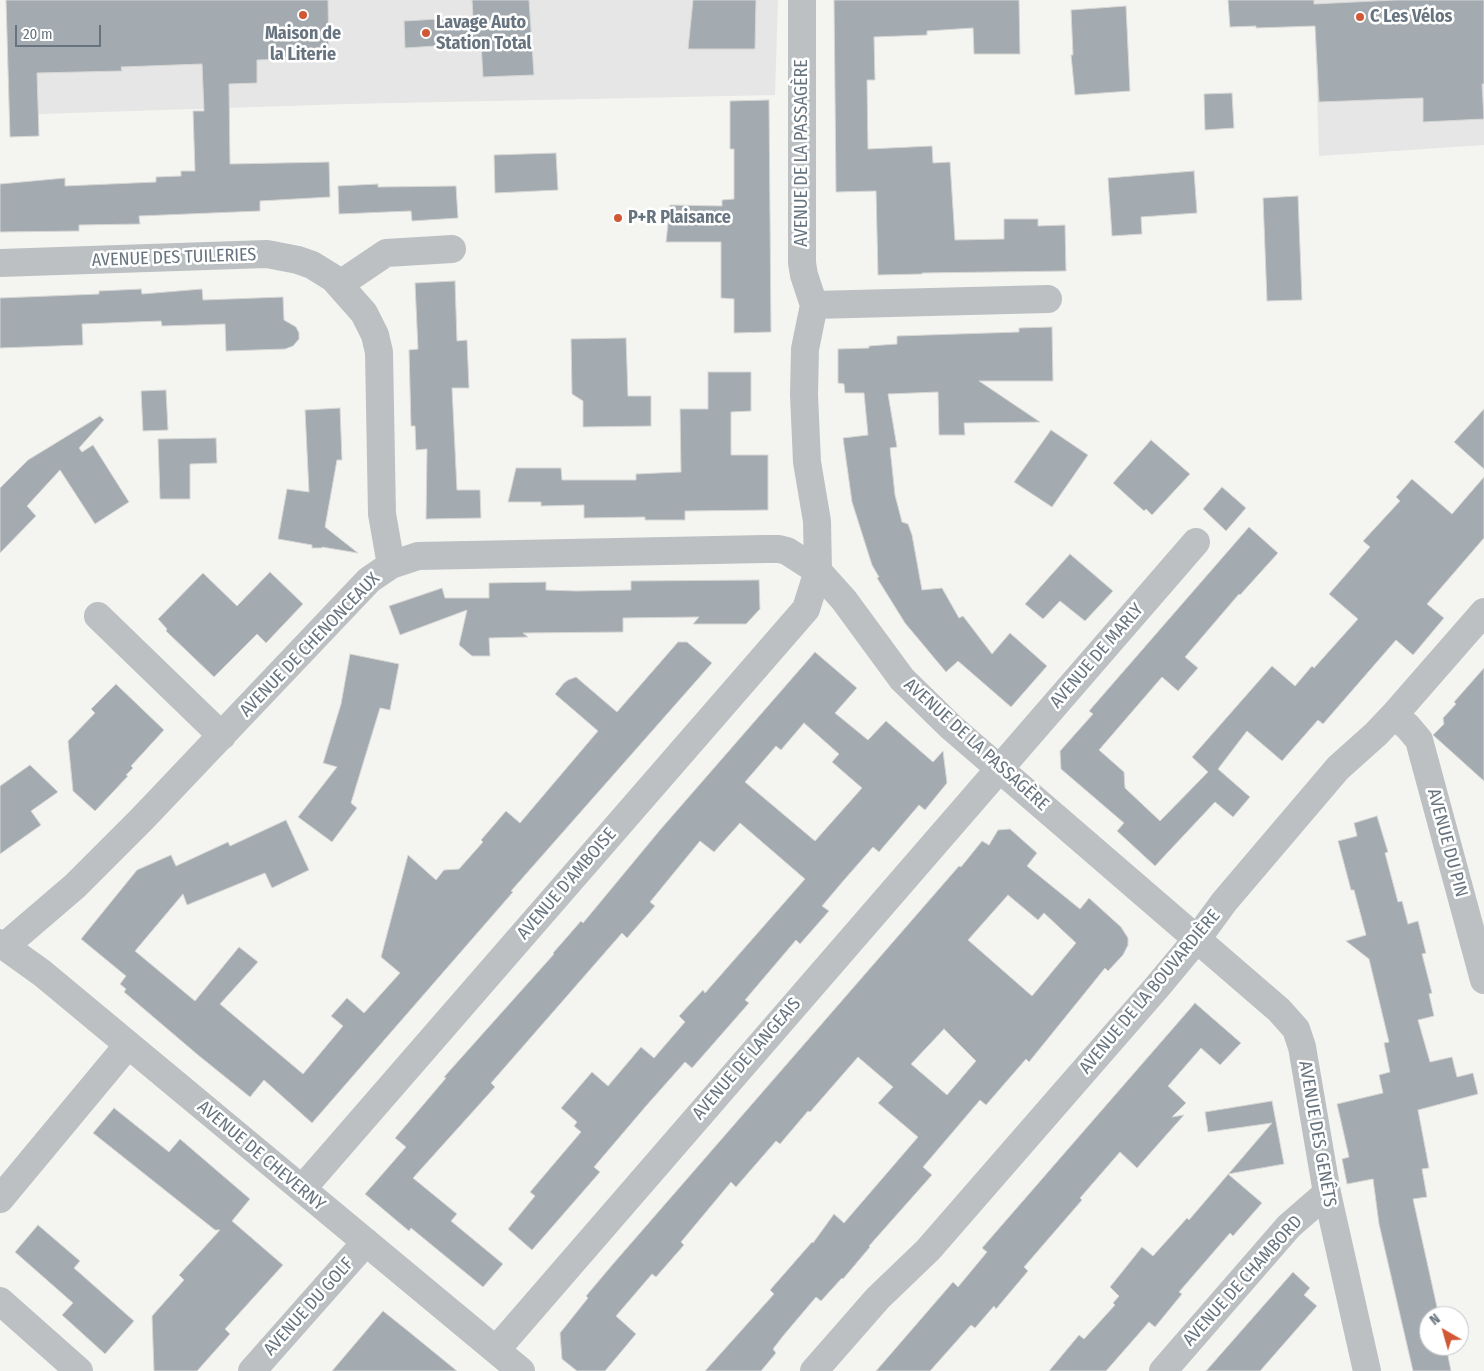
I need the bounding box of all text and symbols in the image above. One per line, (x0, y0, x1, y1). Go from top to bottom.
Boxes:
place label: C Les Vélos (1370, 6, 1452, 28)
marker: Maison de la Literie (297, 9, 309, 21)
marker: C Les Vélos (1354, 11, 1366, 23)
place label: Lavage Auto Station Total (436, 12, 532, 54)
scale bar (18, 15, 104, 47)
place label: Maison de la Literie (265, 23, 341, 66)
text: 20 m (23, 25, 53, 43)
marker: Lavage Auto Station Total (420, 27, 432, 39)
street label: AVENUE DE LA PASSAGÈRE (791, 59, 813, 247)
place label: P+R Plaisance (628, 207, 731, 229)
marker: P+R Plaisance (612, 212, 624, 224)
street label: AVENUE DES TUILERIES (91, 244, 257, 272)
street label: AVENUE DE CHENONCEAUX (236, 568, 384, 722)
street label: AVENUE DE MARLY (1046, 599, 1148, 713)
street label: AVENUE DE LA PASSAGÈRE (899, 674, 1053, 816)
street label: AVENUE DU PIN (1422, 786, 1472, 900)
street label: AVENUE D'AMBOISE (513, 824, 621, 944)
street label: AVENUE DE LA BOUVARDIÈRE (1075, 906, 1225, 1078)
street label: AVENUE DE LANGEAIS (688, 994, 806, 1124)
street label: AVENUE DES GENÊTS (1294, 1059, 1340, 1209)
street label: AVENUE DE CHEVERNY (193, 1096, 329, 1216)
street label: AVENUE DE CHAMBORD (1179, 1211, 1307, 1351)
street label: AVENUE DU GOLF (260, 1254, 358, 1360)
north arrow (1419, 1306, 1469, 1356)
text: N (1427, 1310, 1444, 1329)

